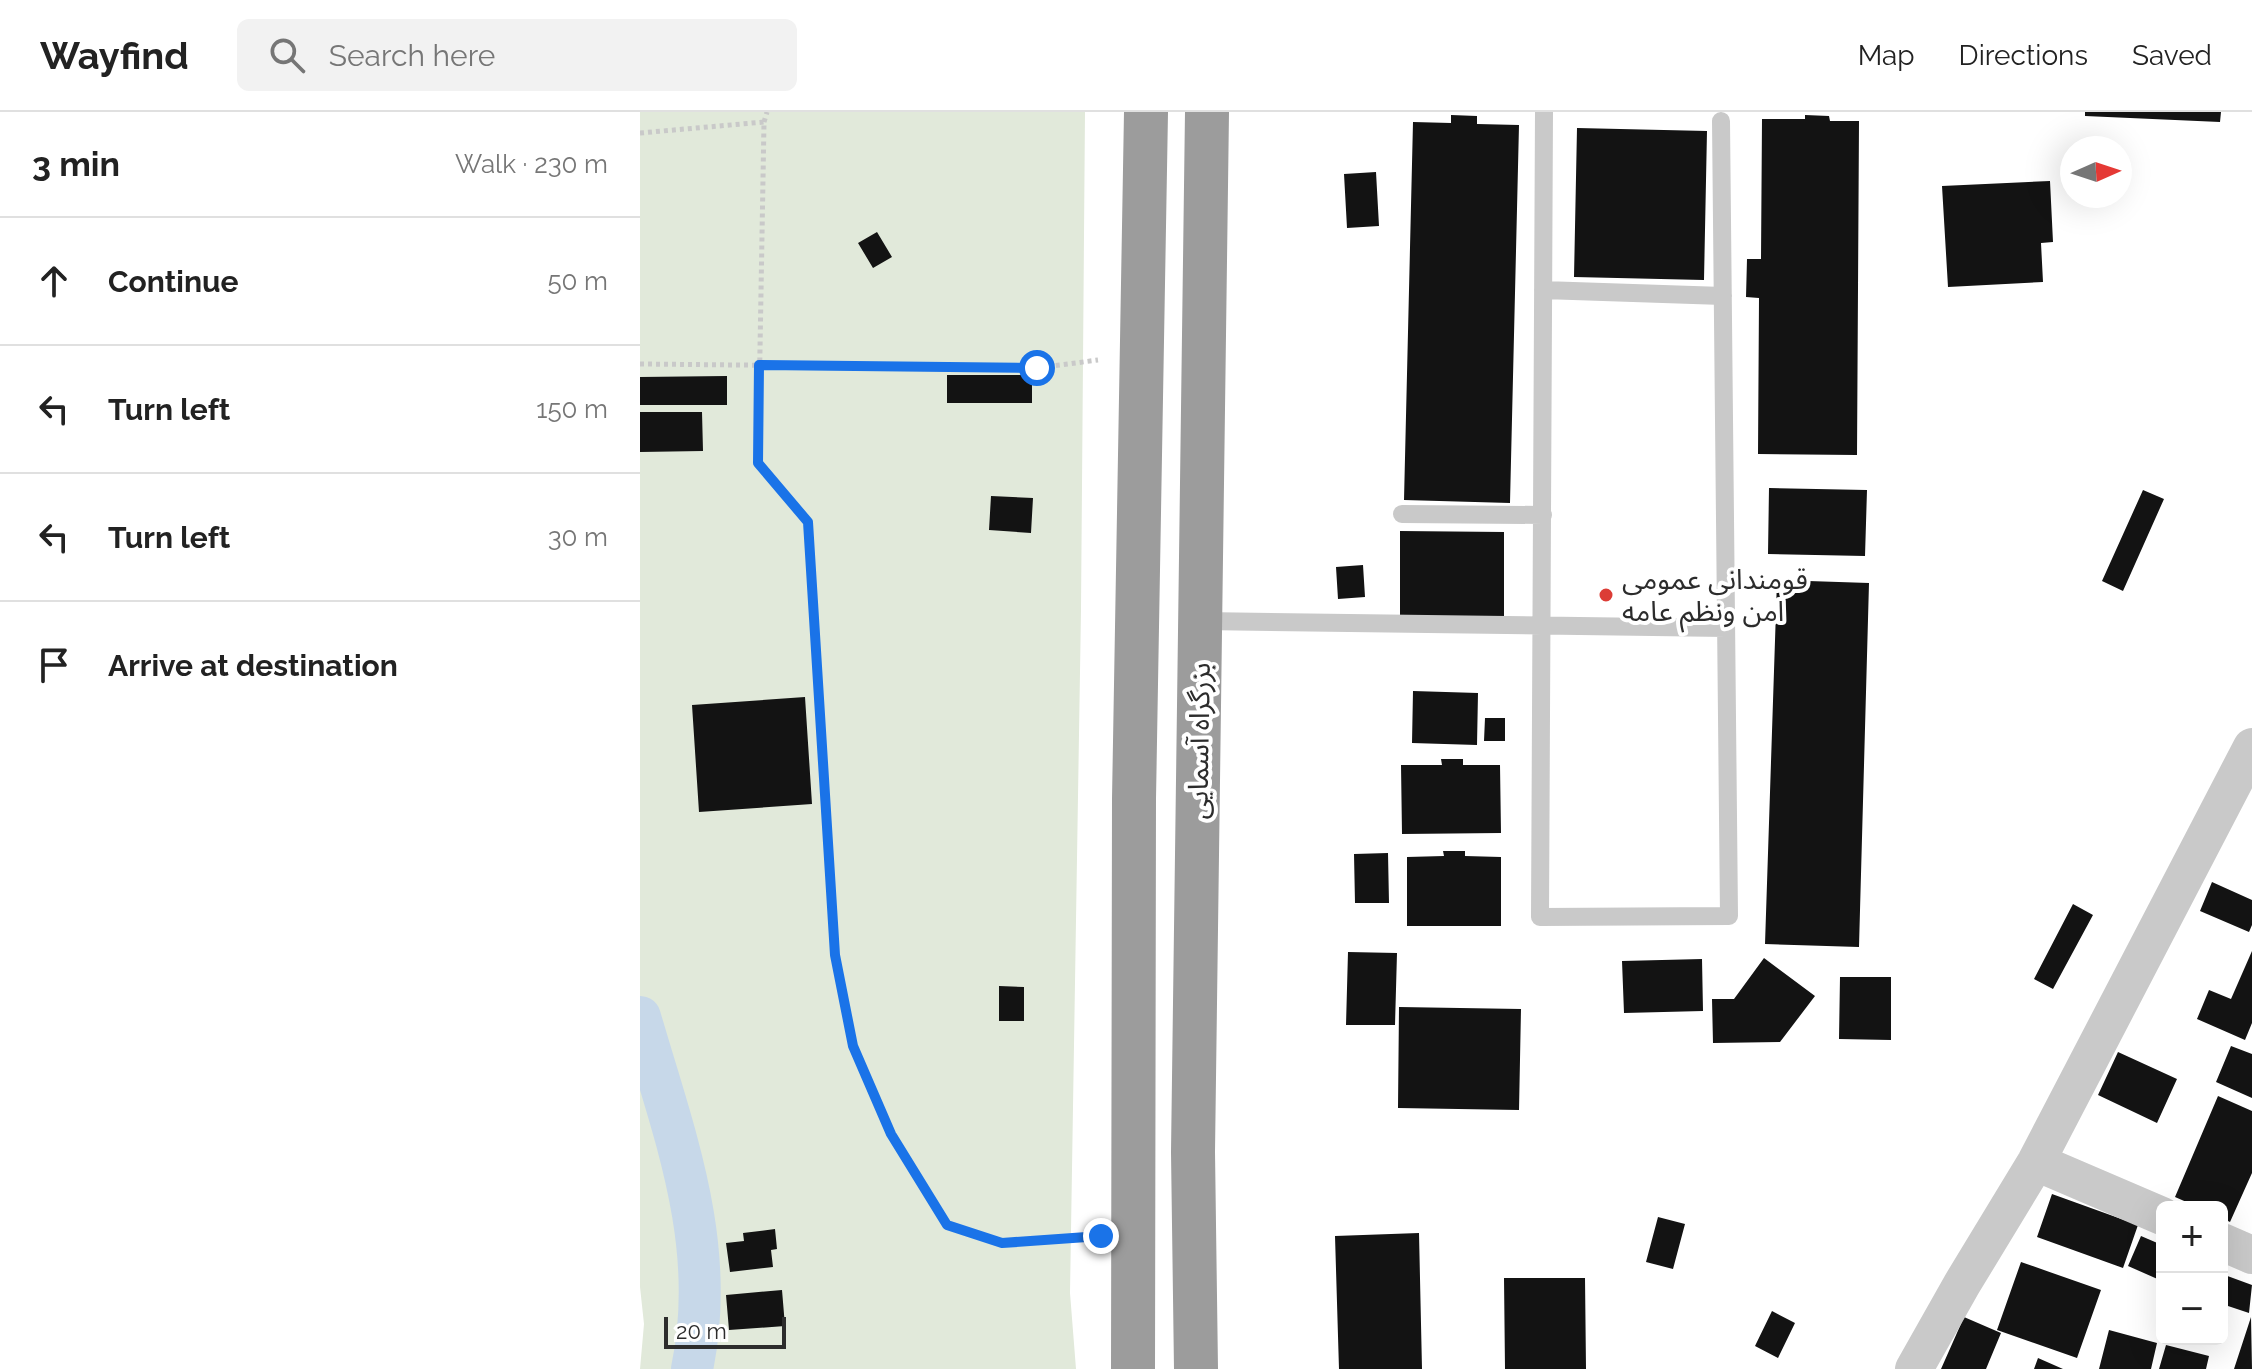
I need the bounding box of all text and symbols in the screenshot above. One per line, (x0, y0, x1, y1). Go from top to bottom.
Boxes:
search box (237, 19, 797, 91)
text: Wayfind (40, 33, 189, 78)
icon: search (265, 33, 309, 77)
text: Search here (329, 38, 495, 73)
text: Map (1858, 39, 1915, 72)
text: Directions (1959, 39, 2088, 72)
text: Saved (2132, 39, 2212, 72)
north arrow (2060, 136, 2132, 208)
text: 3 min (32, 144, 120, 184)
text: Walk · 230 m (455, 149, 608, 179)
icon: ahead (32, 259, 76, 303)
text: Continue (108, 264, 239, 299)
text: 50 m (547, 266, 608, 296)
route start (1019, 350, 1055, 386)
icon: left (32, 387, 76, 431)
text: Turn left (108, 392, 230, 427)
text: 150 m (536, 394, 608, 424)
icon: left (32, 515, 76, 559)
text: Turn left (108, 520, 230, 555)
text: 30 m (548, 522, 608, 552)
place label: قومندانی عمومی امن ونظم عامه (1622, 563, 1808, 633)
marker: قومندانی عمومی امن ونظم عامه (1597, 586, 1615, 604)
icon: arrive (32, 643, 76, 687)
text: Arrive at destination (108, 648, 398, 683)
street label: بزرگراه آسمایی (1181, 662, 1217, 820)
map controls (2156, 1201, 2228, 1345)
button: + (2156, 1201, 2228, 1273)
route end (1083, 1218, 1119, 1254)
button: − (2156, 1273, 2228, 1345)
scale bar (664, 1313, 786, 1349)
text: 20 m (676, 1318, 727, 1344)

